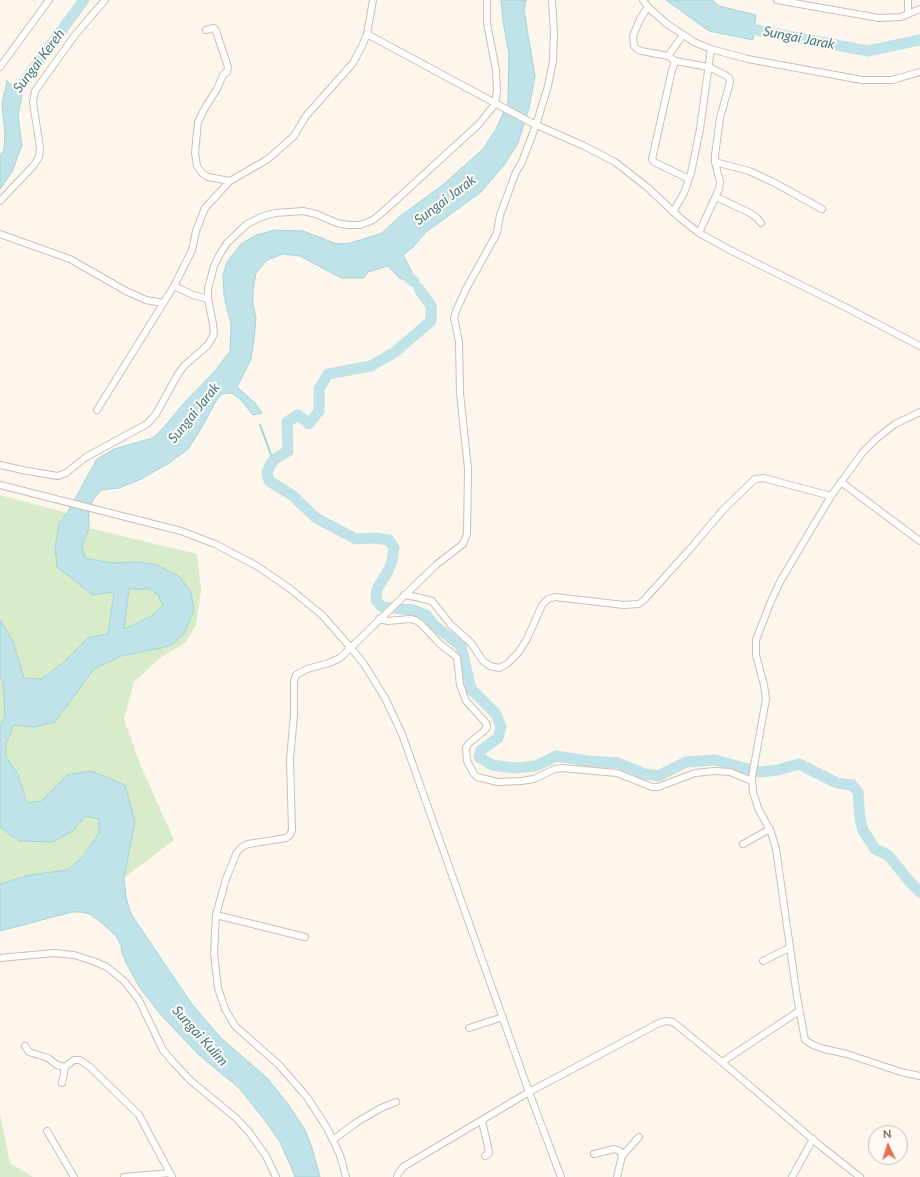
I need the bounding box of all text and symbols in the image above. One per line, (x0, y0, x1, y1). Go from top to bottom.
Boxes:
water label: Sungai Jarak (762, 23, 836, 53)
water label: Sungai Kereh (10, 26, 68, 96)
water label: Sungai Jarak (411, 171, 479, 229)
water label: Sungai Jarak (165, 379, 223, 447)
water label: Sungai Kulim (169, 1002, 231, 1070)
north arrow (868, 1125, 908, 1165)
text: N (883, 1127, 892, 1140)

